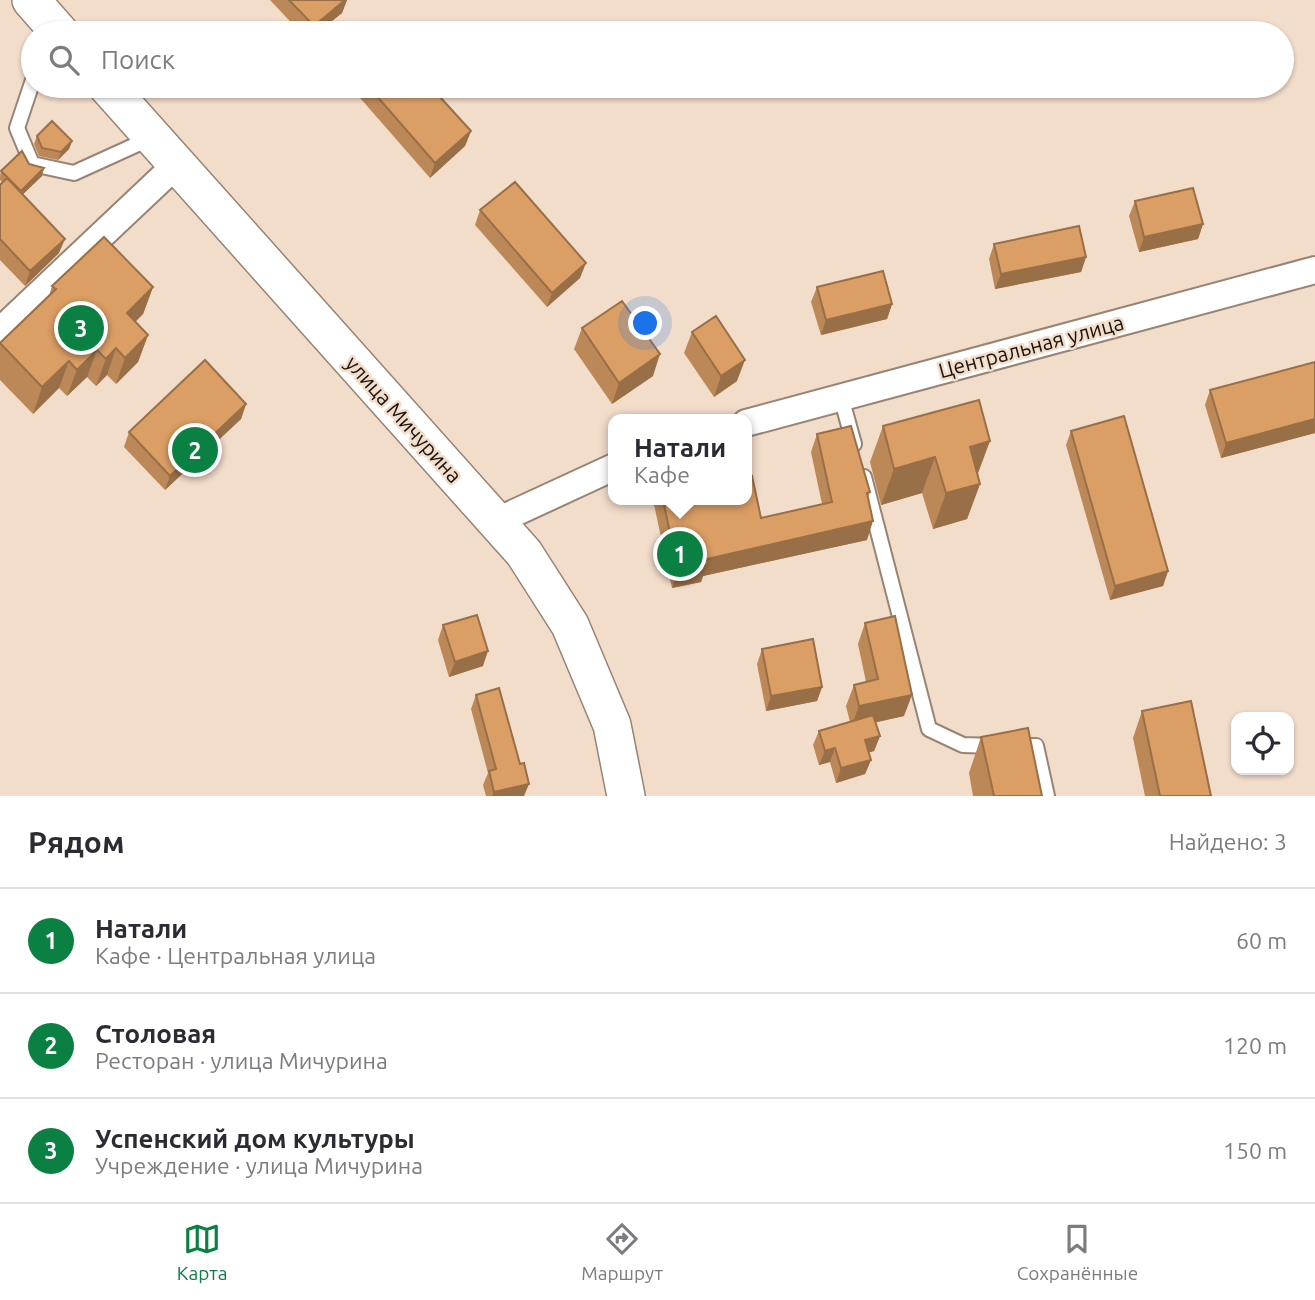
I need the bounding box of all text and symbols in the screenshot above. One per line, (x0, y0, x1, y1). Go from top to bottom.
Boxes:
search box (21, 21, 1294, 98)
icon: search (45, 41, 83, 79)
text: Поиск (101, 45, 175, 74)
pin: 3 (58, 302, 104, 354)
your location (628, 306, 662, 340)
street label: Центральная улица (936, 310, 1126, 382)
street label: улица Мичурина (341, 351, 467, 487)
popup (608, 414, 752, 505)
pin: 2 (172, 424, 218, 476)
text: Натали (634, 433, 726, 462)
text: Кафе (634, 462, 690, 487)
pin: 1 (657, 528, 703, 580)
map controls (1231, 712, 1294, 775)
button: locate (1231, 712, 1294, 775)
text: Рядом (28, 825, 124, 859)
text: Найдено: 3 (1169, 829, 1287, 854)
text: Натали (95, 914, 187, 943)
text: 1 (45, 928, 57, 953)
text: 60 m (1236, 928, 1287, 953)
text: Кафе · Центральная улица (95, 943, 376, 968)
text: Столовая (95, 1019, 216, 1048)
text: 2 (45, 1033, 57, 1058)
text: 120 m (1223, 1033, 1287, 1058)
text: Ресторан · улица Мичурина (95, 1048, 388, 1073)
text: Успенский дом культуры (95, 1124, 415, 1153)
text: 3 (45, 1138, 57, 1163)
text: 150 m (1223, 1138, 1287, 1163)
text: Учреждение · улица Мичурина (95, 1153, 423, 1178)
tab: Карта (177, 1220, 227, 1284)
tab: Маршрут (581, 1220, 663, 1284)
tab: Сохранённые (1017, 1220, 1138, 1284)

